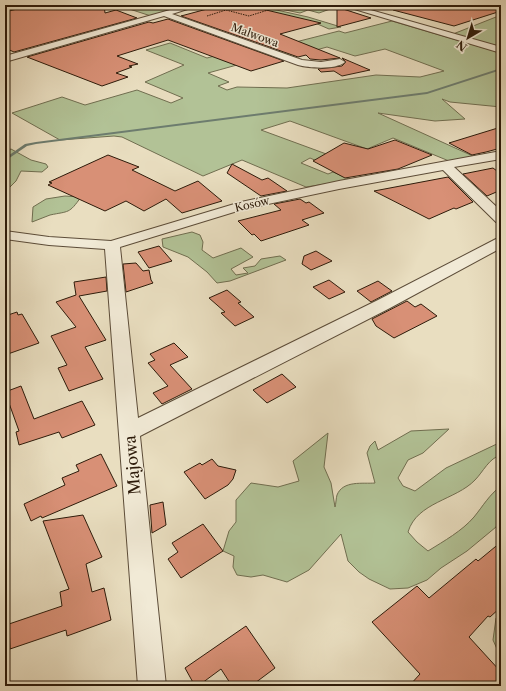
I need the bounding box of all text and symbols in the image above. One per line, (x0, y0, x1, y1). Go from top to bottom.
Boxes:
north arrow (448, 18, 488, 58)
street label: Malwowa (229, 20, 281, 50)
text: N (453, 37, 470, 54)
street label: Kosów (233, 193, 272, 215)
street label: Majowa (119, 434, 145, 496)

